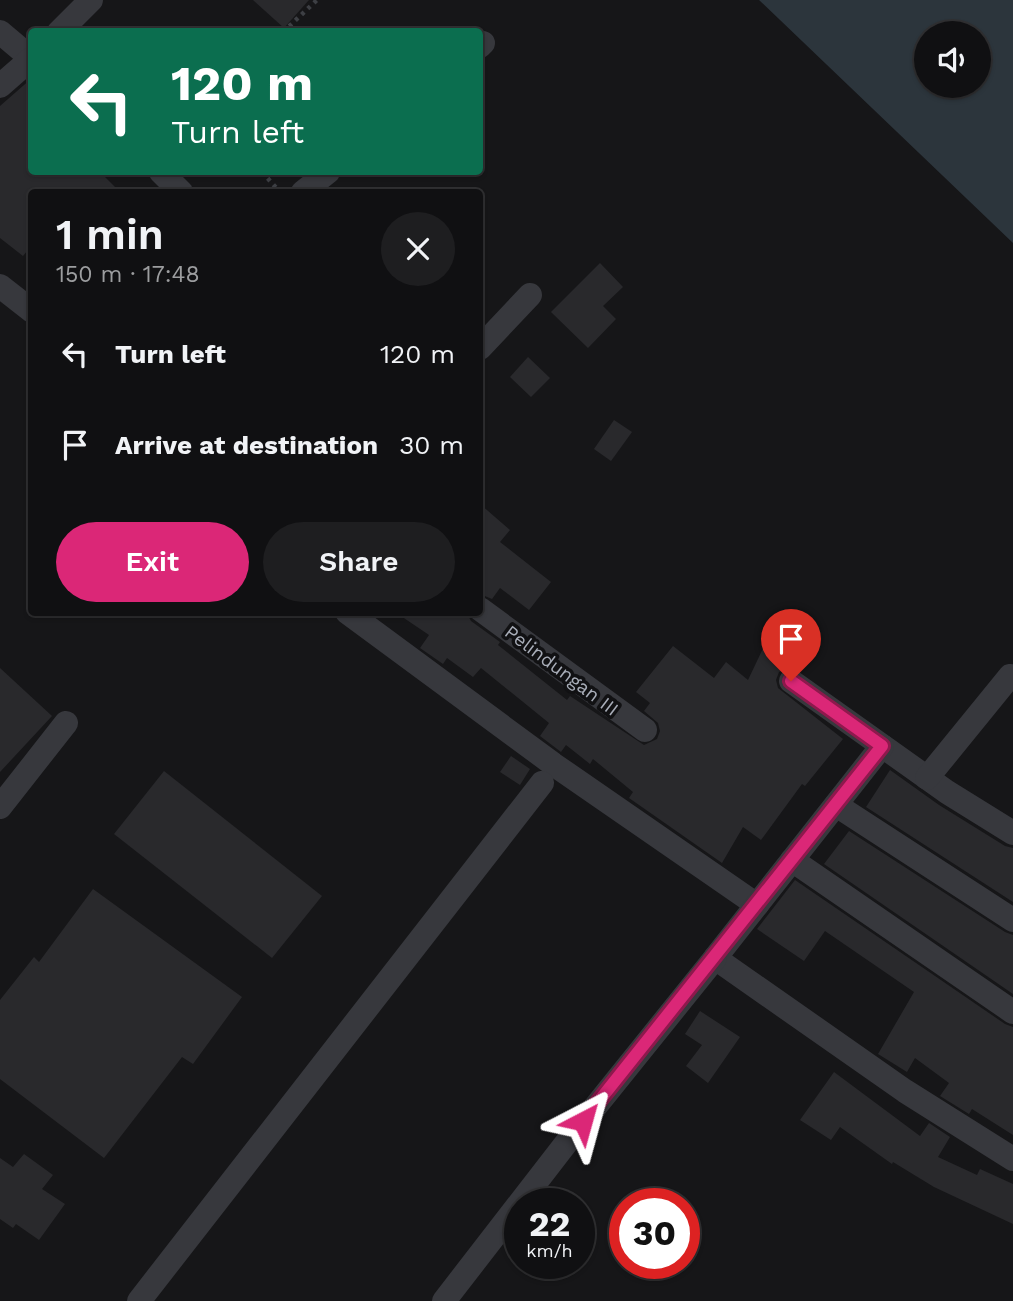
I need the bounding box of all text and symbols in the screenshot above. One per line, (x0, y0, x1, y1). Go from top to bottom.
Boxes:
map controls (914, 21, 991, 98)
button: sound (914, 21, 991, 98)
text: 120 m (171, 54, 313, 112)
icon: left (56, 56, 147, 147)
text: Turn left (171, 113, 304, 151)
text: 1 min (56, 210, 164, 259)
button: close (381, 212, 455, 286)
text: 150 m · 17:48 (56, 261, 200, 288)
icon: left (56, 335, 94, 373)
text: Turn left (115, 339, 226, 369)
text: 120 m (380, 339, 455, 369)
icon: arrive (56, 426, 94, 464)
text: Arrive at destination (115, 430, 378, 460)
text: 30 m (399, 430, 464, 460)
button: Exit (56, 522, 249, 602)
button: Share (263, 522, 455, 602)
pin (761, 609, 821, 681)
street label: Pelindungan III (500, 620, 623, 721)
icon: arrive (772, 620, 810, 658)
position arrow (546, 1084, 620, 1158)
speed limit sign: 30 (609, 1188, 700, 1279)
text: 22 (529, 1203, 570, 1245)
text: km/h (526, 1240, 573, 1261)

